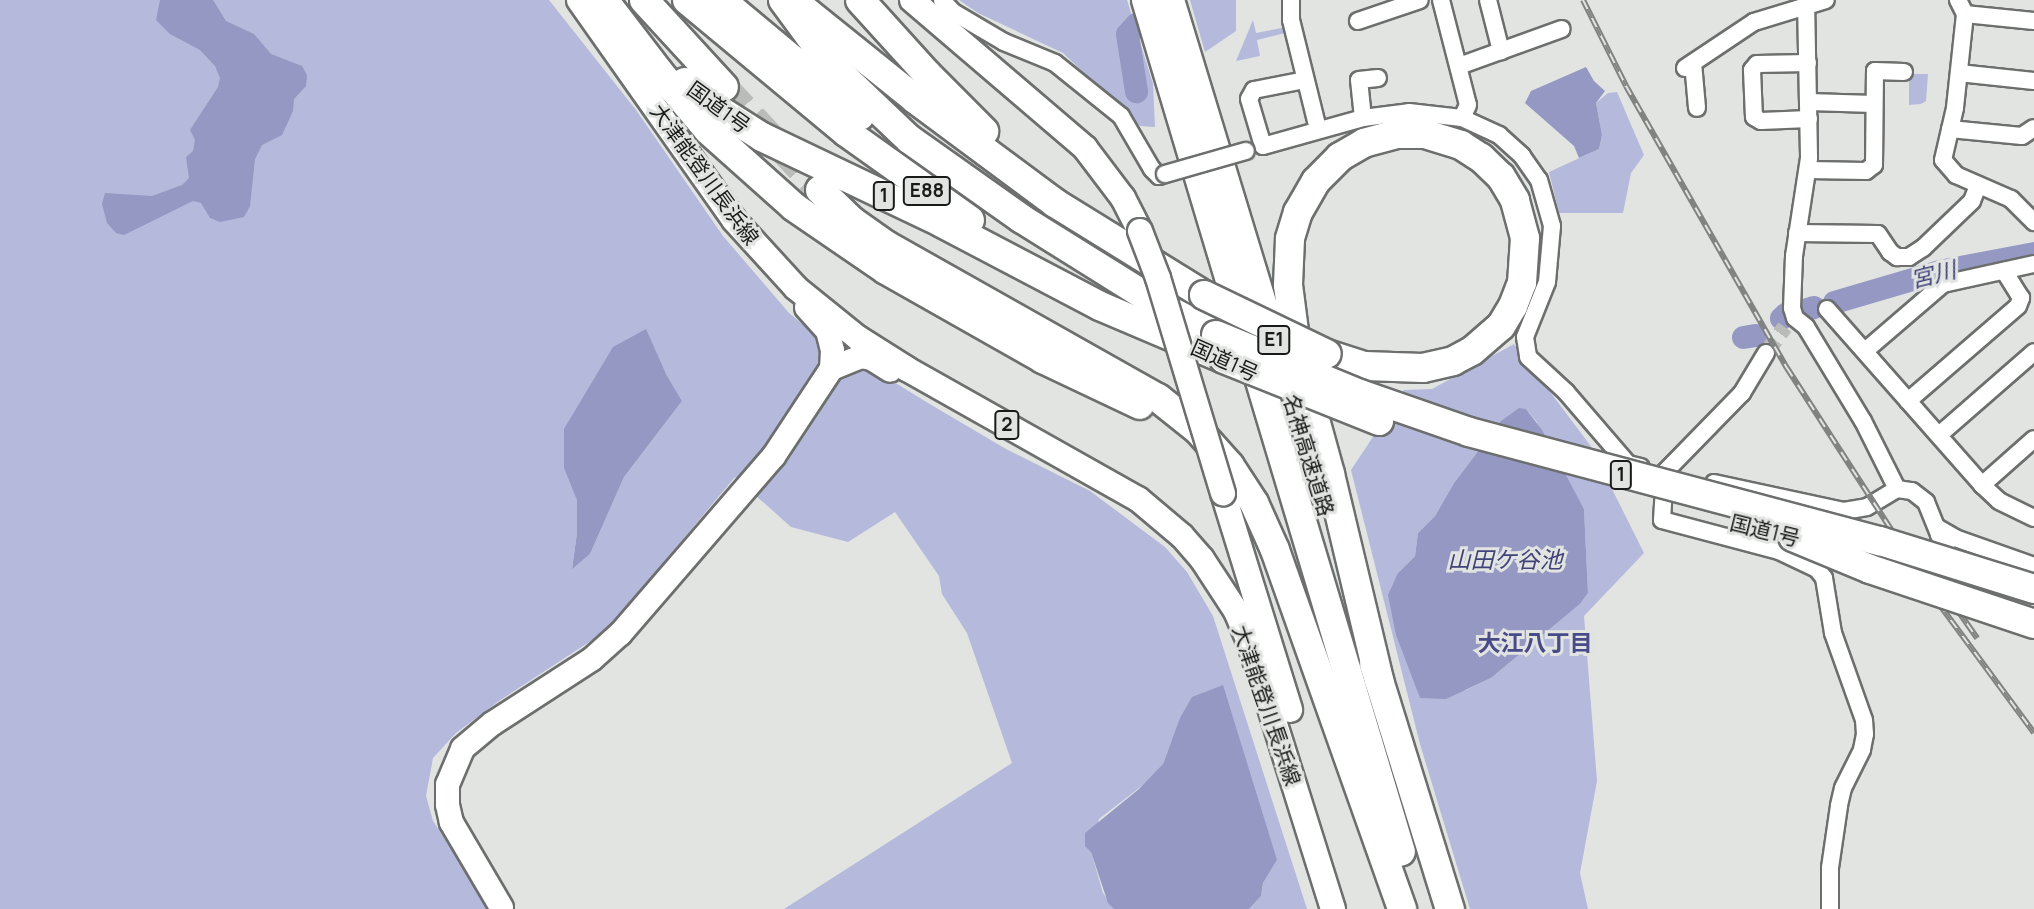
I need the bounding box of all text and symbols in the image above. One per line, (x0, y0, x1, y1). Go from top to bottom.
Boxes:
street label: 国道1号 (683, 76, 755, 138)
street label: 大津能登川長浜線 (645, 99, 765, 249)
road number: E88 (902, 176, 951, 206)
road number: 1 (872, 180, 896, 212)
water label: 宮川 (1907, 255, 1959, 293)
road number: E1 (1256, 324, 1292, 356)
street label: 国道1号 (1187, 334, 1263, 386)
street label: 名神高速道路 (1279, 391, 1339, 519)
road number: 2 (993, 410, 1021, 440)
road number: 1 (1609, 460, 1633, 490)
street label: 国道1号 (1727, 509, 1803, 551)
water label: 山田ケ谷池 (1448, 545, 1562, 573)
street label: 大津能登川長浜線 (1228, 621, 1306, 789)
district label: 大江八丁目 (1478, 628, 1592, 656)

